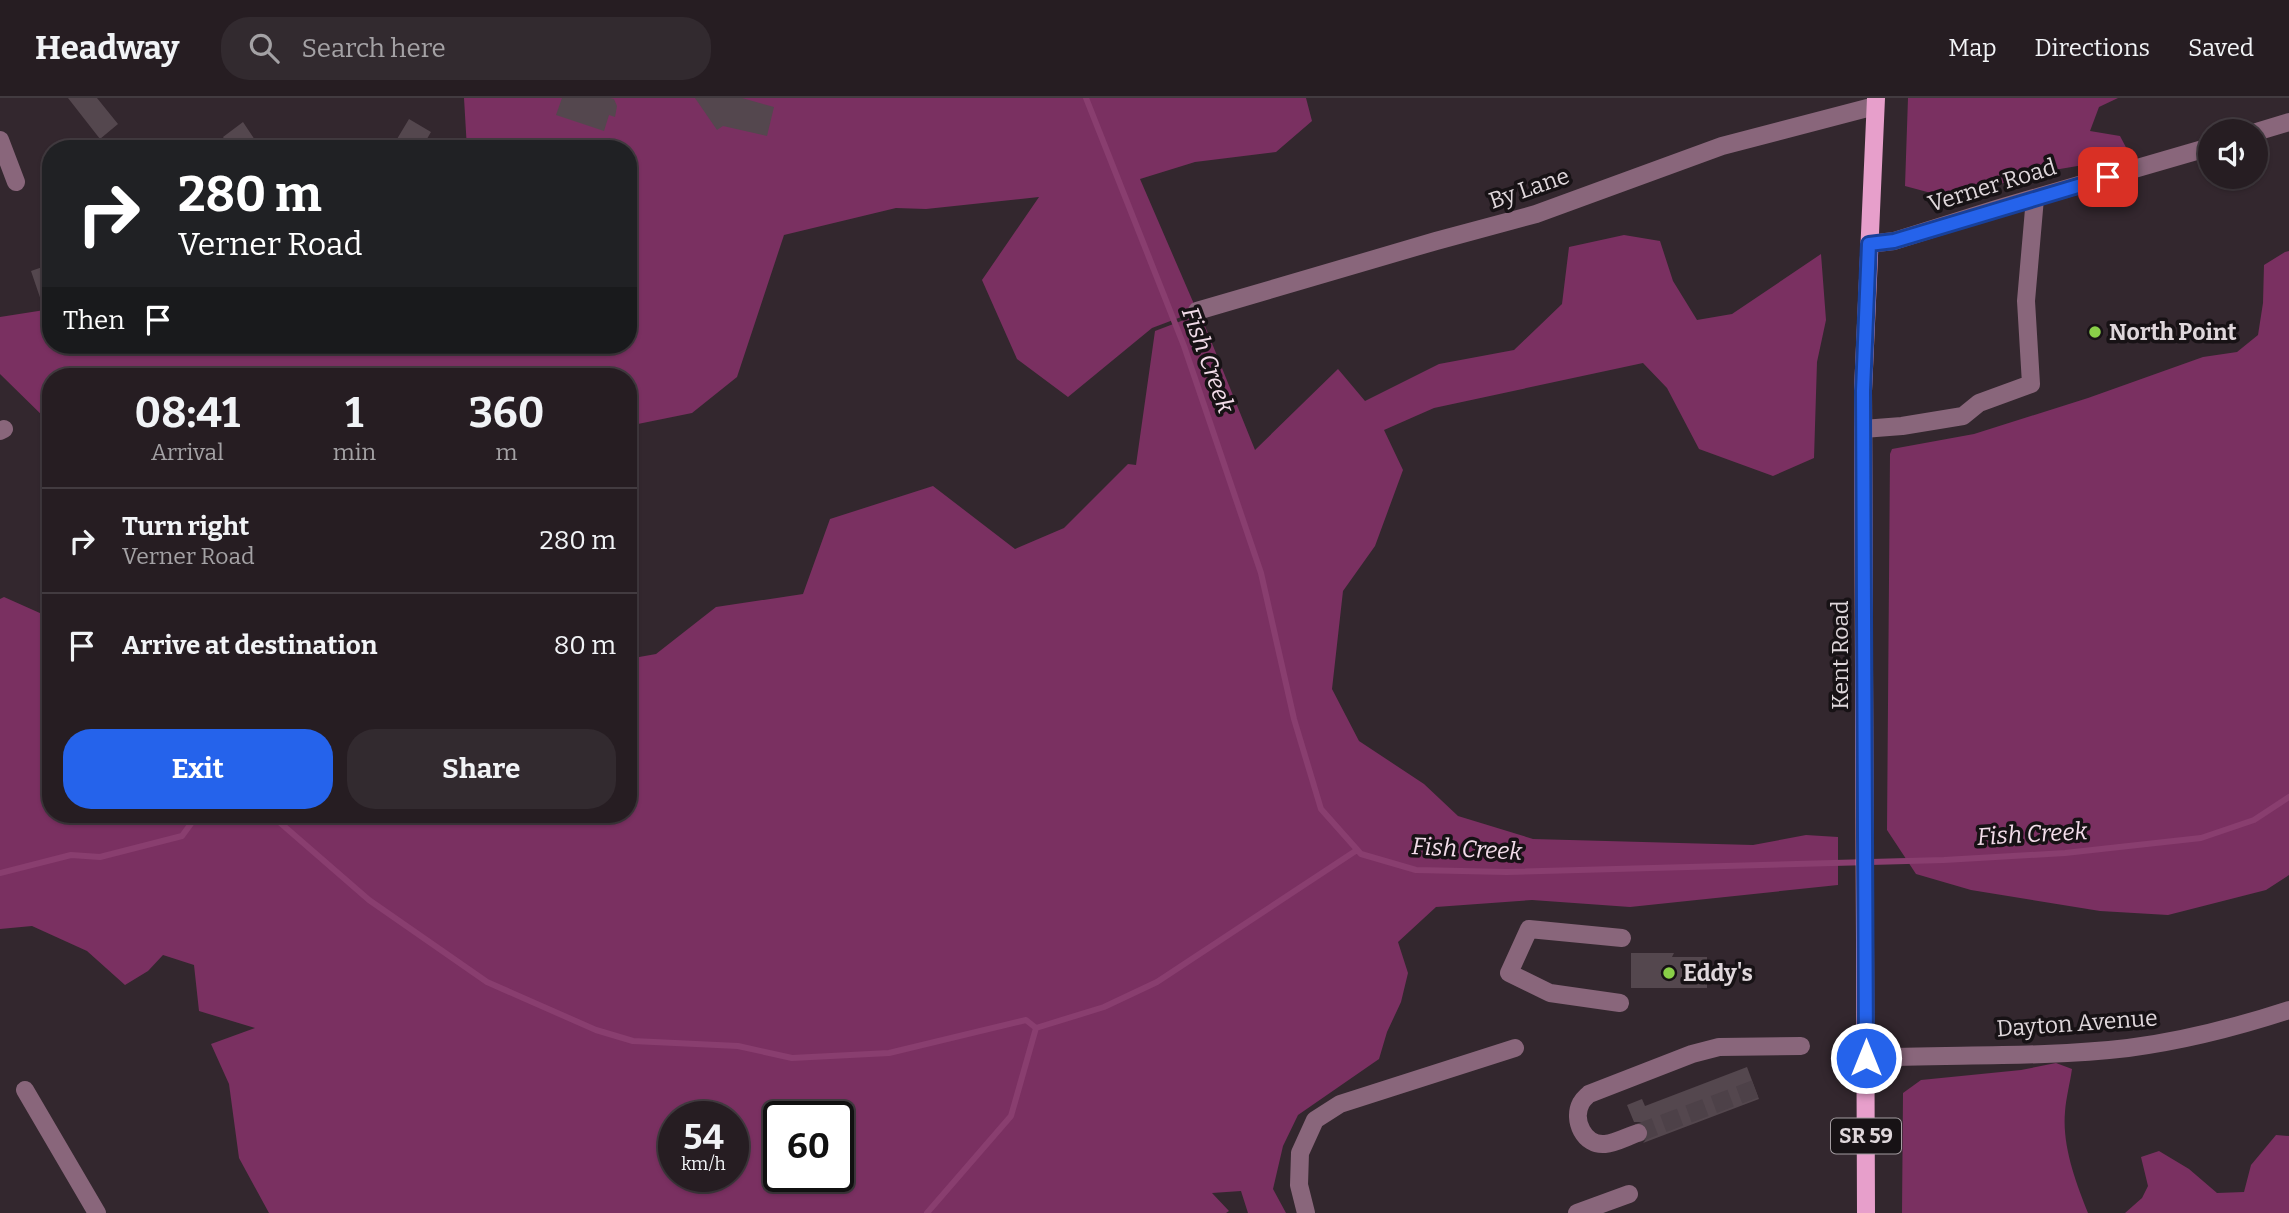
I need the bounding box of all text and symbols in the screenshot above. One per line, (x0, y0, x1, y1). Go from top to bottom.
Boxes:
search box (221, 17, 711, 80)
text: Headway (35, 28, 179, 68)
icon: search (245, 29, 283, 67)
text: Search here (301, 33, 446, 64)
text: Map (1948, 34, 1997, 62)
text: Directions (2035, 34, 2150, 62)
text: Saved (2188, 34, 2254, 62)
map controls (2198, 119, 2268, 189)
button: sound (2198, 119, 2268, 189)
pin (2078, 147, 2138, 207)
street label: Verner Road (1924, 152, 2060, 218)
icon: arrive (2089, 158, 2127, 196)
street label: By Lane (1485, 161, 1573, 215)
text: 280 m (178, 165, 322, 224)
icon: right (63, 168, 154, 259)
text: Verner Road (178, 225, 363, 263)
icon: arrive (139, 301, 177, 339)
water label: Fish Creek (1176, 303, 1240, 418)
text: Then (63, 305, 125, 336)
place label: North Point (2109, 318, 2237, 346)
marker: North Point (2087, 324, 2103, 340)
text: 08:41 (135, 388, 240, 438)
text: 1 (345, 388, 363, 438)
text: 360 (469, 388, 544, 438)
text: Arrival (151, 438, 224, 466)
text: min (333, 438, 376, 466)
text: m (496, 438, 517, 466)
text: Turn right (122, 511, 249, 542)
icon: right (63, 522, 101, 560)
text: 280 m (540, 525, 616, 556)
text: Verner Road (122, 542, 255, 570)
street label: Kent Road (1826, 600, 1854, 710)
icon: arrive (63, 627, 101, 665)
text: Arrive at destination (122, 630, 377, 661)
text: 80 m (554, 630, 616, 661)
button: Exit (63, 729, 333, 809)
button: Share (347, 729, 616, 809)
water label: Fish Creek (1976, 817, 2089, 851)
water label: Fish Creek (1411, 832, 1524, 866)
place label: Eddy's (1683, 959, 1753, 987)
marker: Eddy's (1661, 965, 1677, 981)
street label: Dayton Avenue (1995, 1003, 2159, 1043)
position arrow (1829, 1021, 1903, 1095)
speed limit sign: 60 (763, 1101, 854, 1192)
text: 54 (683, 1116, 724, 1158)
road number: SR 59 (1831, 1118, 1901, 1154)
text: km/h (681, 1153, 726, 1175)

